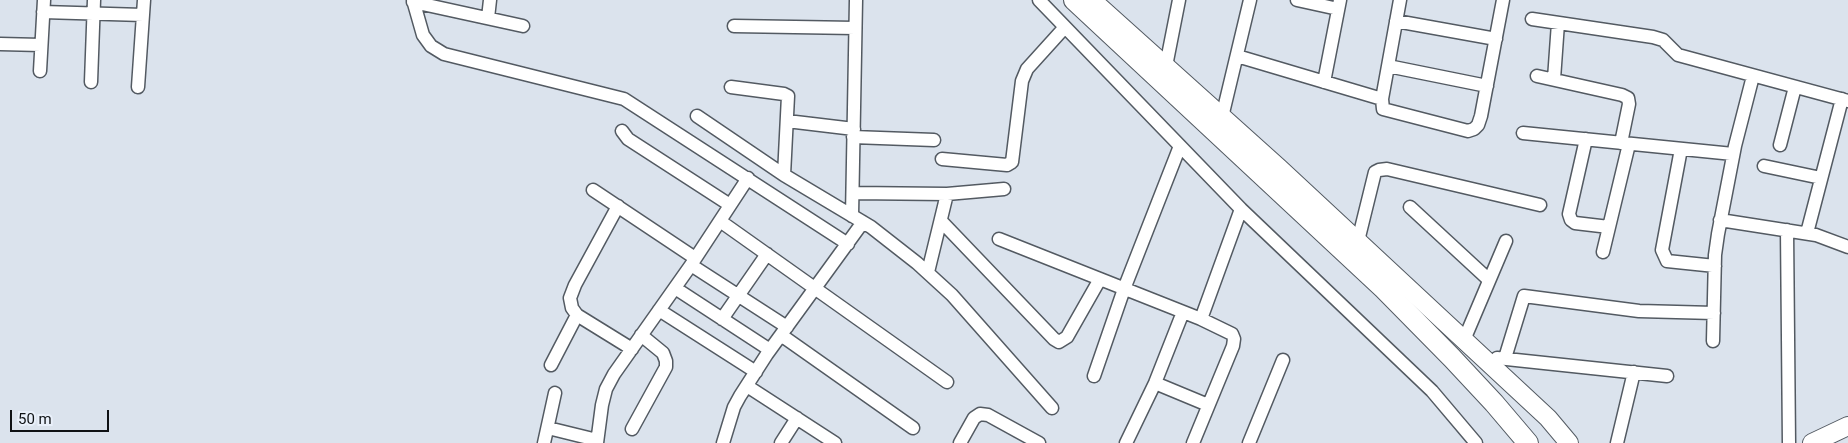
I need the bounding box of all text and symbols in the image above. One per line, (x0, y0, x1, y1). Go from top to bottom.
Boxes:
scale bar (12, 400, 111, 432)
text: 50 m (18, 410, 52, 428)

